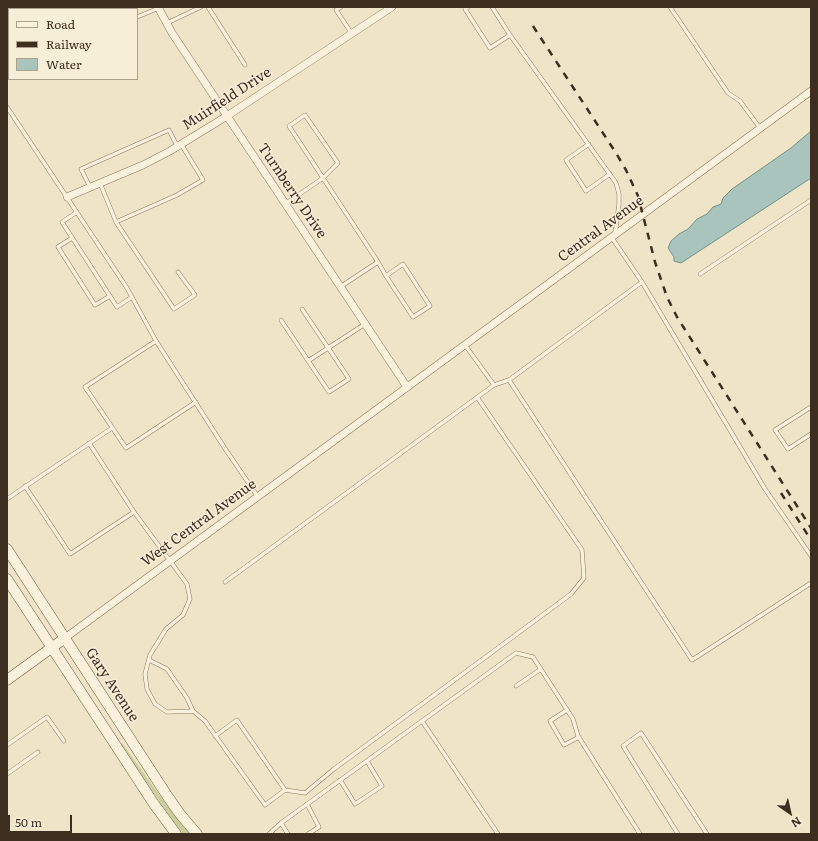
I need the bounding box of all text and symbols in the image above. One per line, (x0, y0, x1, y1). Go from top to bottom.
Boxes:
legend (8, 8, 138, 80)
text: Road (46, 15, 75, 33)
text: Railway (46, 35, 92, 53)
text: Water (46, 55, 82, 73)
street label: Muirfield Drive (180, 64, 274, 134)
street label: Turnberry Drive (254, 140, 330, 242)
street label: Central Avenue (555, 192, 647, 266)
street label: West Central Avenue (138, 476, 260, 570)
street label: Gary Avenue (82, 645, 142, 725)
north arrow (770, 793, 810, 833)
scale bar (10, 807, 74, 833)
text: 50 m (15, 813, 42, 831)
text: N (788, 814, 805, 832)

